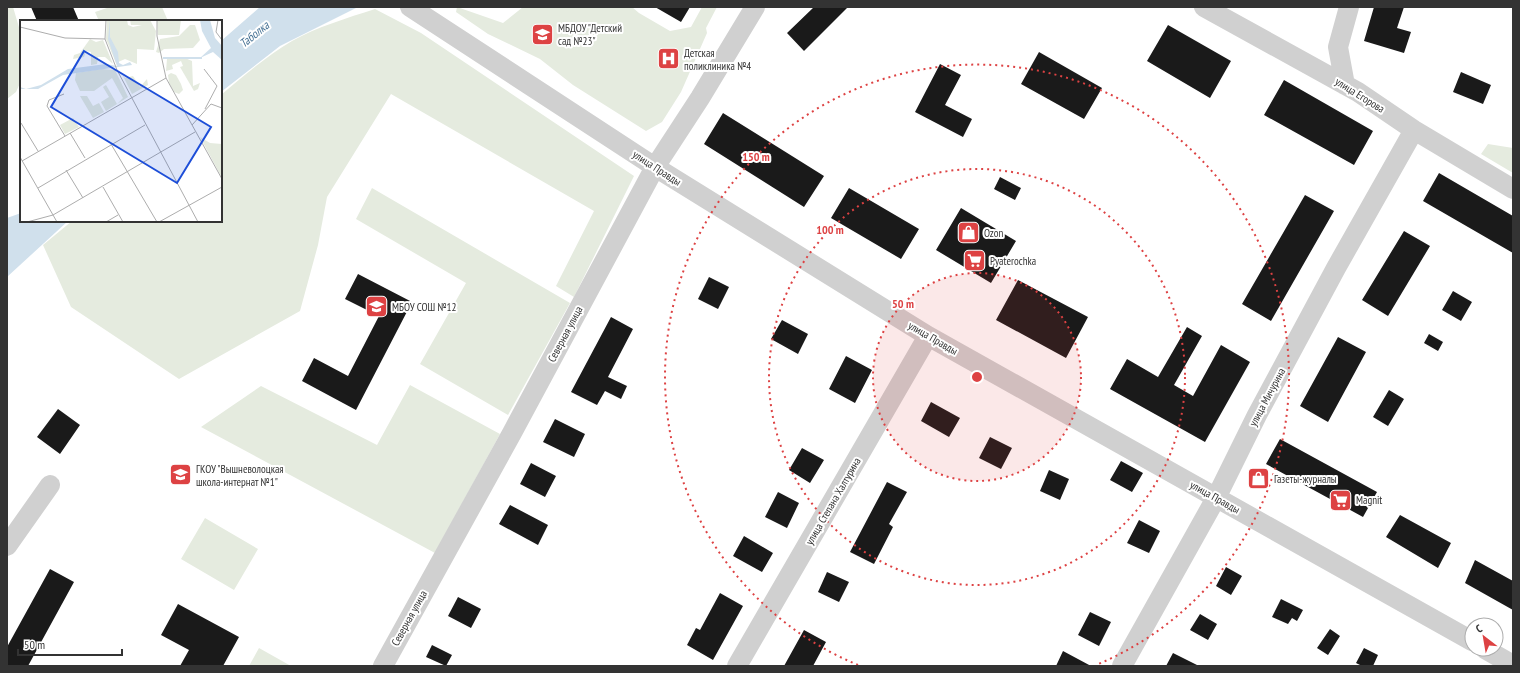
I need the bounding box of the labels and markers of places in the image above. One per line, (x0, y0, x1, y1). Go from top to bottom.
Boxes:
school or university icon: МБДОУ "Детский сад №23" (529, 21, 555, 47)
place label: МБДОУ "Детский сад №23" (558, 21, 622, 48)
hospital icon: Детская поликлиника №4 (655, 46, 681, 72)
place label: Детская поликлиника №4 (684, 46, 751, 73)
shop icon: Ozon (955, 220, 981, 246)
place label: Ozon (984, 226, 1003, 240)
supermarket icon: Pyaterochka (962, 248, 988, 274)
place label: Pyaterochka (990, 254, 1036, 268)
school or university icon: МБОУ СОШ №12 (363, 294, 389, 320)
place label: МБОУ СОШ №12 (392, 300, 457, 314)
centre of rings (970, 370, 984, 384)
school or university icon: ГКОУ "Вышневолоцкая школа-интернат №1" (167, 462, 193, 488)
place label: ГКОУ "Вышневолоцкая школа-интернат №1" (196, 462, 284, 489)
shop icon: Газеты-журналы (1245, 466, 1271, 492)
place label: Газеты-журналы (1274, 472, 1337, 486)
supermarket icon: Magnit (1328, 487, 1354, 513)
place label: Magnit (1356, 493, 1382, 507)

